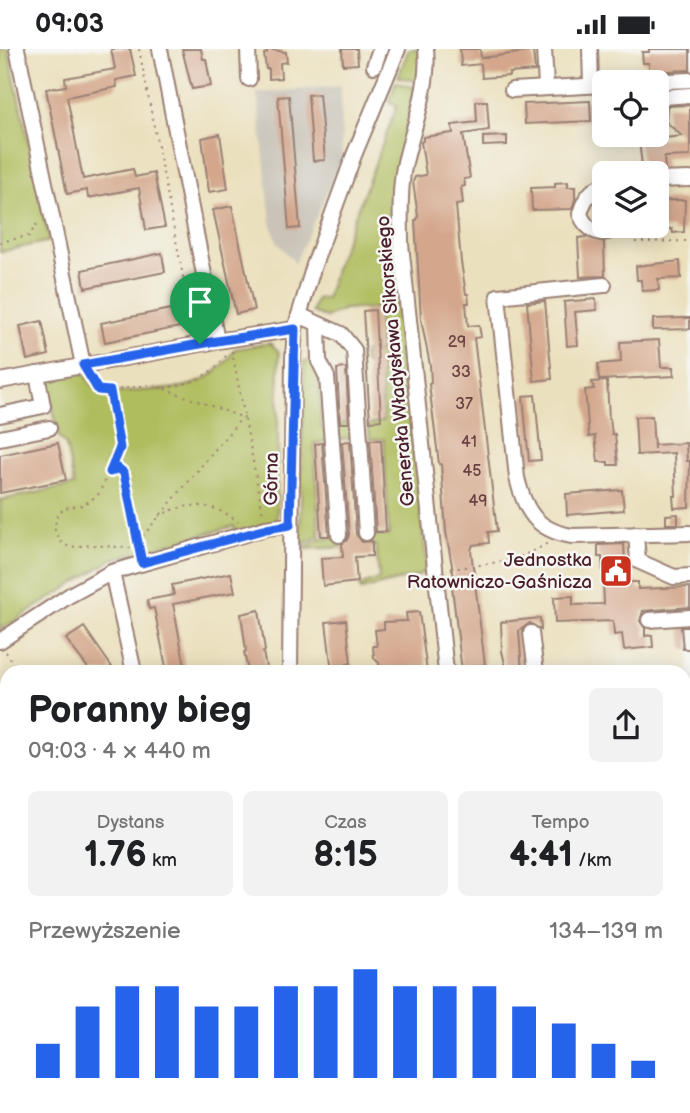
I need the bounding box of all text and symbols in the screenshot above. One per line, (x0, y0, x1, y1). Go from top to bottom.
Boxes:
text: 09:03 (35, 9, 104, 40)
map controls (592, 70, 669, 238)
button: locate (592, 70, 669, 147)
button: layers (592, 161, 669, 238)
street label: Generała Władysława Sikorskiego (372, 215, 420, 507)
pin (170, 272, 230, 344)
icon: arrive (181, 283, 219, 321)
house number: 29 (448, 333, 466, 352)
house number: 33 (451, 363, 471, 382)
house number: 37 (455, 395, 473, 414)
house number: 41 (461, 433, 477, 452)
street label: Górna (260, 452, 284, 506)
house number: 45 (463, 462, 481, 481)
house number: 49 (468, 492, 488, 511)
place label: Jednostka Ratowniczo-Gaśnicza (407, 549, 592, 594)
public building icon: Jednostka Ratowniczo-Gaśnicza (597, 552, 635, 590)
text: Poranny bieg (28, 688, 252, 733)
button: share (589, 688, 663, 762)
text: 09:03 · 4 × 440 m (28, 737, 211, 765)
text: Dystans (97, 811, 164, 834)
text: Czas (324, 811, 367, 834)
text: Tempo (531, 811, 590, 834)
text: 1.76 (84, 834, 147, 877)
text: 8:15 (313, 834, 378, 877)
text: 4:41 (509, 834, 573, 877)
text: km (147, 849, 177, 872)
text: /km (573, 849, 612, 872)
text: Przewyższenie (28, 917, 181, 945)
text: 134–139 m (549, 917, 663, 945)

